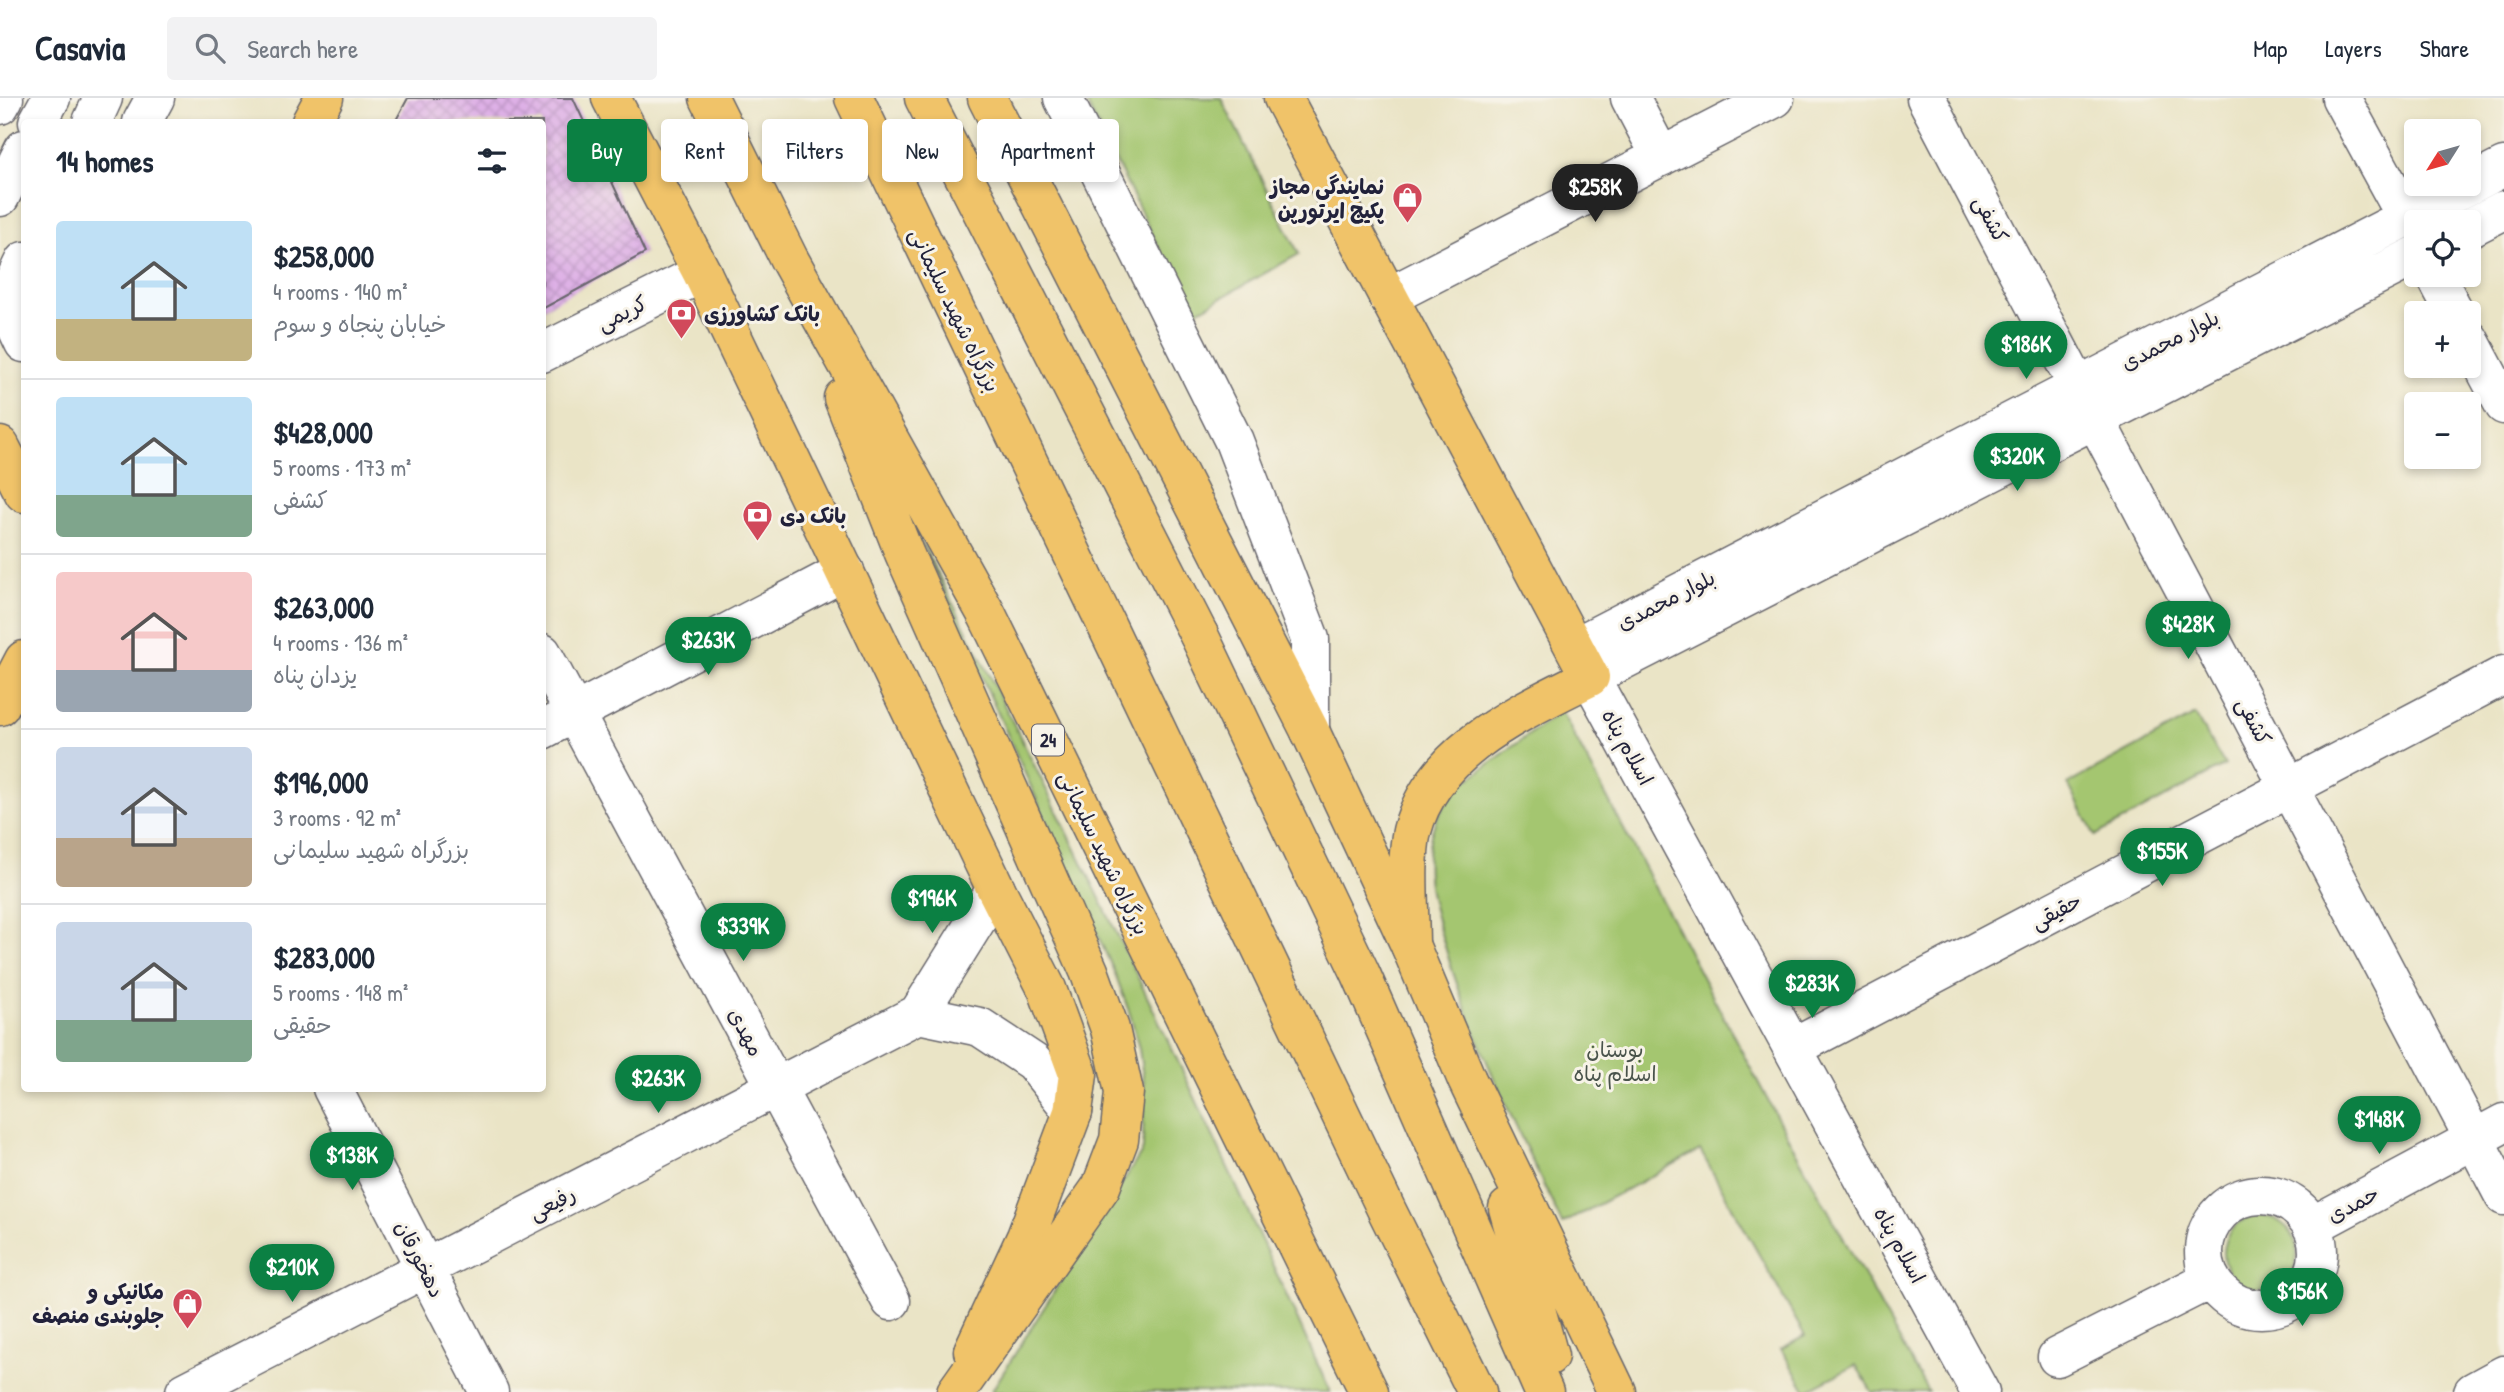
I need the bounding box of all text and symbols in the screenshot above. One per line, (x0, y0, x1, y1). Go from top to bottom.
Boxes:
search box (167, 17, 657, 80)
text: Casavia (35, 26, 125, 70)
icon: search (191, 29, 229, 67)
text: Search here (247, 31, 358, 66)
text: Map (2253, 32, 2287, 64)
text: Layers (2325, 32, 2382, 64)
text: Share (2420, 32, 2469, 64)
chip: Buy (567, 119, 647, 182)
chip: Rent (661, 119, 748, 182)
chip: Filters (762, 119, 868, 182)
chip: New (882, 119, 963, 182)
chip: Apartment (977, 119, 1119, 182)
north arrow (2404, 119, 2482, 196)
map controls (2404, 119, 2481, 469)
text: 14 homes (56, 141, 154, 181)
icon: filters (473, 142, 511, 180)
pin: $258K (1546, 164, 1644, 224)
text: $258K (1568, 171, 1622, 202)
place label: نمایندگی مجاز پکیج ایرتورپن (1268, 172, 1384, 225)
shop icon: نمایندگی مجاز پکیج ایرتورپن (1390, 181, 1424, 225)
street label: کشفی (1966, 190, 2016, 248)
button: locate (2404, 210, 2481, 287)
street label: بزرگراه شهید سلیمانی (903, 223, 1007, 397)
text: $258,000 (273, 236, 374, 276)
icon: home (112, 249, 196, 333)
text: 4 rooms · 140 m² (273, 276, 407, 307)
street label: کریمی (592, 288, 652, 338)
bank icon: بانک کشاورزی (664, 296, 698, 340)
place label: بانک کشاورزی (704, 299, 820, 328)
button: + (2404, 301, 2481, 378)
street label: بلوار محمدی (2116, 303, 2224, 377)
text: خیابان پنجاه و سوم (273, 308, 447, 339)
pin: $186K (1977, 322, 2075, 381)
text: $186K (2000, 328, 2052, 359)
button: − (2404, 392, 2481, 469)
text: $428,000 (273, 412, 373, 452)
icon: home (112, 425, 196, 509)
pin: $320K (1968, 434, 2066, 493)
text: $320K (1989, 440, 2045, 471)
text: 5 rooms · 173 m² (273, 452, 411, 483)
text: کشفی (273, 484, 328, 515)
bank icon: بانک دی (740, 498, 774, 542)
place label: بانک دی (780, 501, 846, 530)
street label: بلوار محمدی (1612, 563, 1720, 637)
text: $263,000 (273, 587, 374, 627)
icon: home (112, 600, 196, 684)
pin: $428K (2139, 602, 2237, 661)
text: $428K (2161, 608, 2215, 639)
pin: $263K (659, 618, 757, 677)
text: $263K (681, 624, 735, 655)
text: 4 rooms · 136 m² (273, 627, 408, 658)
text: یزدان پناه (273, 659, 357, 690)
street label: کشفی (2229, 692, 2279, 750)
street label: اسلام پناه (1593, 704, 1661, 791)
road number: 24 (1032, 724, 1064, 755)
text: $196,000 (273, 762, 368, 802)
street label: بزرگراه شهید سلیمانی (1052, 766, 1156, 940)
icon: home (112, 775, 196, 859)
text: 3 rooms · 92 m² (273, 802, 401, 833)
pin: $155K (2113, 828, 2211, 888)
text: بزرگراه شهید سلیمانی (273, 834, 469, 865)
text: $155K (2136, 835, 2188, 866)
pin: $196K (883, 876, 981, 935)
text: $196K (907, 882, 957, 913)
street label: حقیقی (2026, 886, 2086, 936)
pin: $339K (694, 904, 792, 963)
text: $339K (717, 910, 769, 941)
text: $283,000 (273, 937, 375, 977)
icon: home (112, 950, 196, 1034)
pin: $283K (1763, 960, 1861, 1020)
text: $283K (1785, 967, 1839, 998)
text: 5 rooms · 148 m² (273, 977, 408, 1008)
street label: مهدی (721, 1003, 771, 1061)
text: حقیقی (273, 1009, 332, 1040)
park label: بوستان اسلام پناه (1573, 1035, 1657, 1090)
pin: $263K (609, 1056, 707, 1115)
text: $263K (631, 1062, 685, 1093)
pin: $148K (2330, 1096, 2428, 1156)
text: $148K (2354, 1103, 2404, 1134)
pin: $138K (303, 1132, 401, 1192)
text: $138K (326, 1139, 378, 1170)
street label: حمدی (2322, 1178, 2384, 1230)
street label: رفیعی (524, 1179, 580, 1227)
street label: اسلام پناه (1865, 1202, 1933, 1289)
street label: دهخورقان (388, 1216, 452, 1302)
pin: $210K (243, 1244, 341, 1304)
text: $210K (265, 1251, 319, 1282)
pin: $156K (2253, 1268, 2351, 1328)
text: $156K (2277, 1275, 2327, 1306)
place label: مکانیکی و جلوبندی منصف (32, 1277, 164, 1330)
shop icon: مکانیکی و جلوبندی منصف (170, 1286, 204, 1330)

